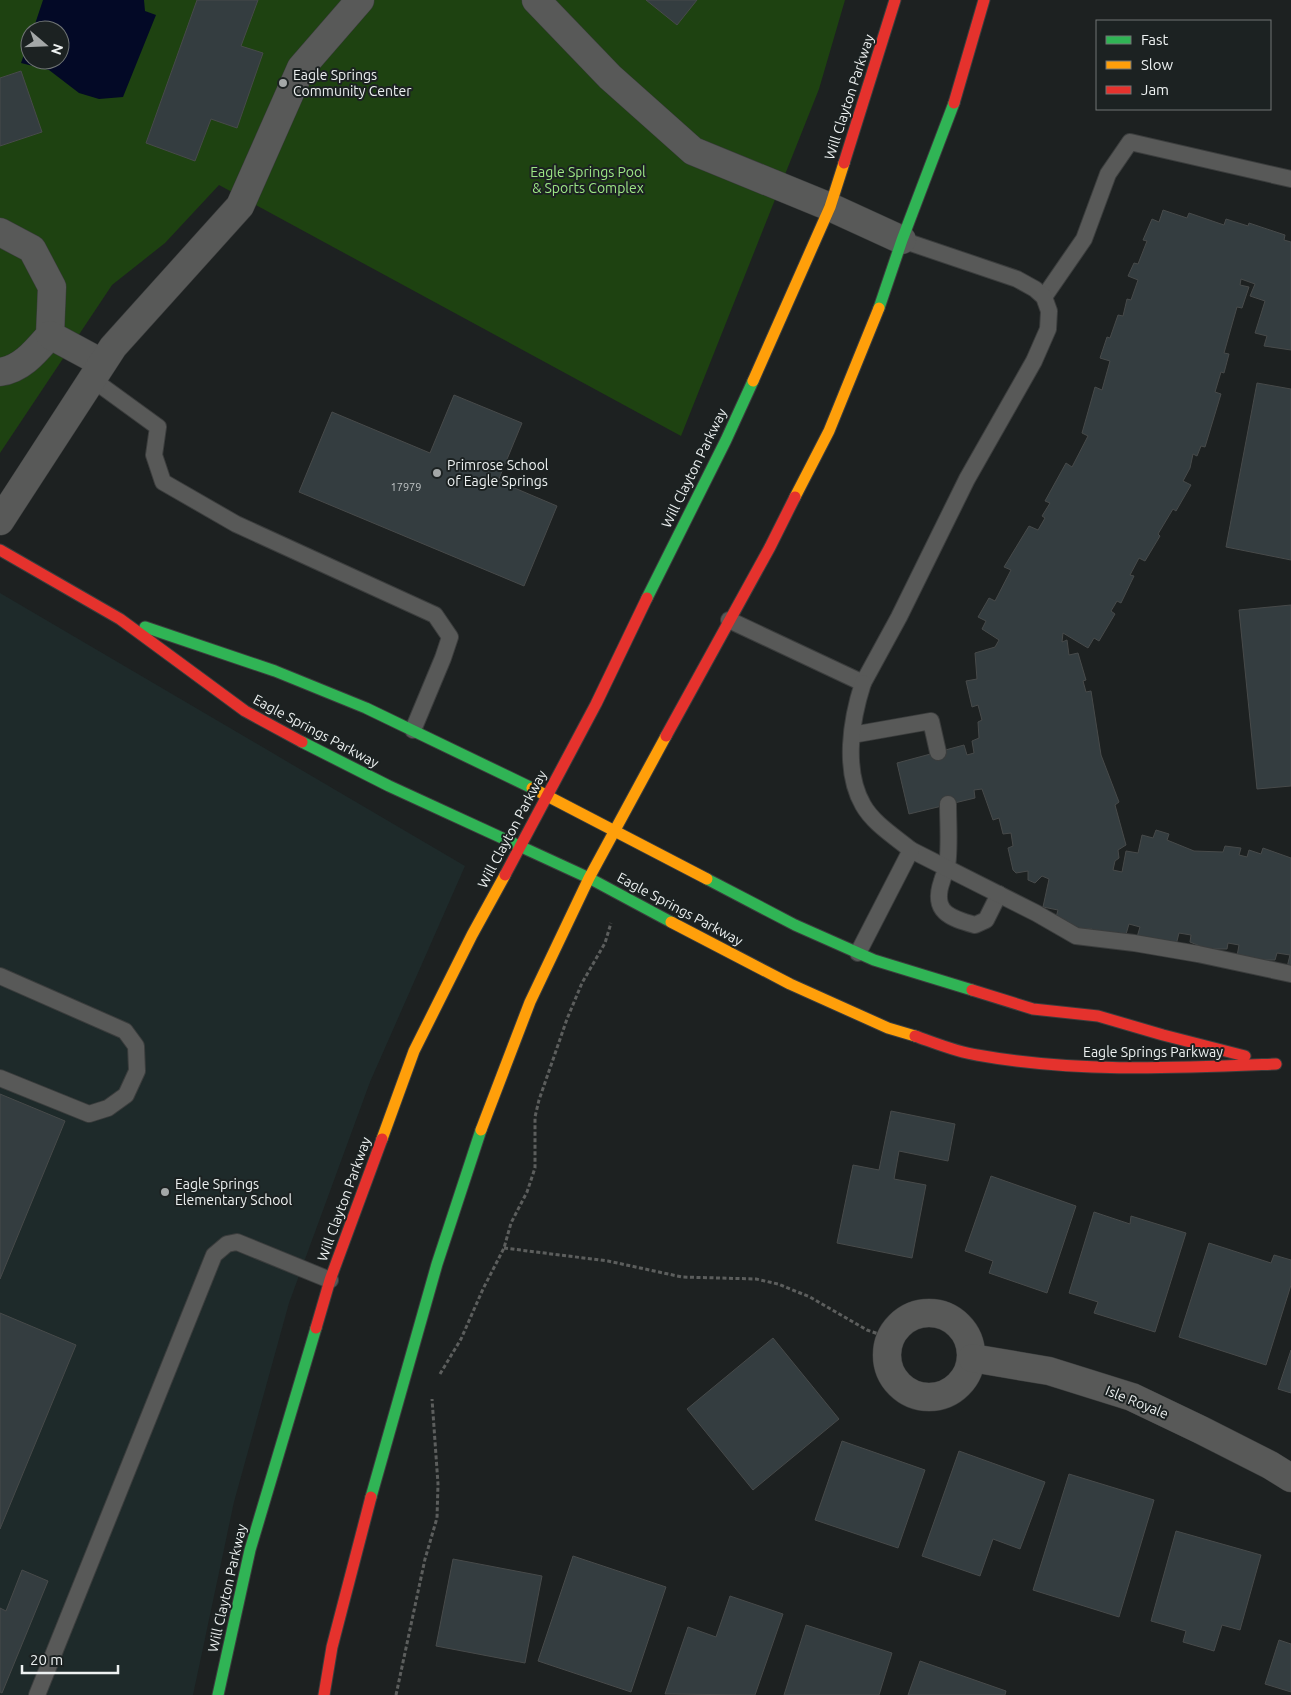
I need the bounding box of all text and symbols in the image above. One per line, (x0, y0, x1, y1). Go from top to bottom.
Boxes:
north arrow (20, 20, 70, 70)
legend (1096, 20, 1271, 110)
text: Fast (1141, 31, 1169, 48)
street label: Will Clayton Parkway (821, 32, 877, 162)
text: N (48, 42, 67, 57)
text: Slow (1141, 56, 1174, 73)
place label: Eagle Springs Community Center (293, 67, 412, 99)
marker: Eagle Springs Community Center (277, 77, 289, 89)
text: Jam (1141, 81, 1169, 98)
park label: Eagle Springs Pool & Sports Complex (530, 164, 646, 196)
street label: Will Clayton Parkway (658, 405, 730, 530)
place label: Primrose School of Eagle Springs (447, 457, 549, 489)
marker: Primrose School of Eagle Springs (431, 467, 443, 479)
house number: 17979 (390, 481, 422, 493)
street label: Eagle Springs Parkway (250, 691, 382, 771)
street label: Will Clayton Parkway (474, 767, 550, 891)
street label: Eagle Springs Parkway (614, 869, 746, 949)
street label: Eagle Springs Parkway (1083, 1044, 1223, 1060)
street label: Will Clayton Parkway (314, 1135, 374, 1263)
place label: Eagle Springs Elementary School (175, 1176, 293, 1208)
marker: Eagle Springs Elementary School (159, 1186, 171, 1198)
street label: Isle Royale (1103, 1382, 1171, 1422)
street label: Will Clayton Parkway (204, 1522, 250, 1654)
scale bar (22, 1642, 119, 1674)
text: 20 m (30, 1651, 63, 1668)

